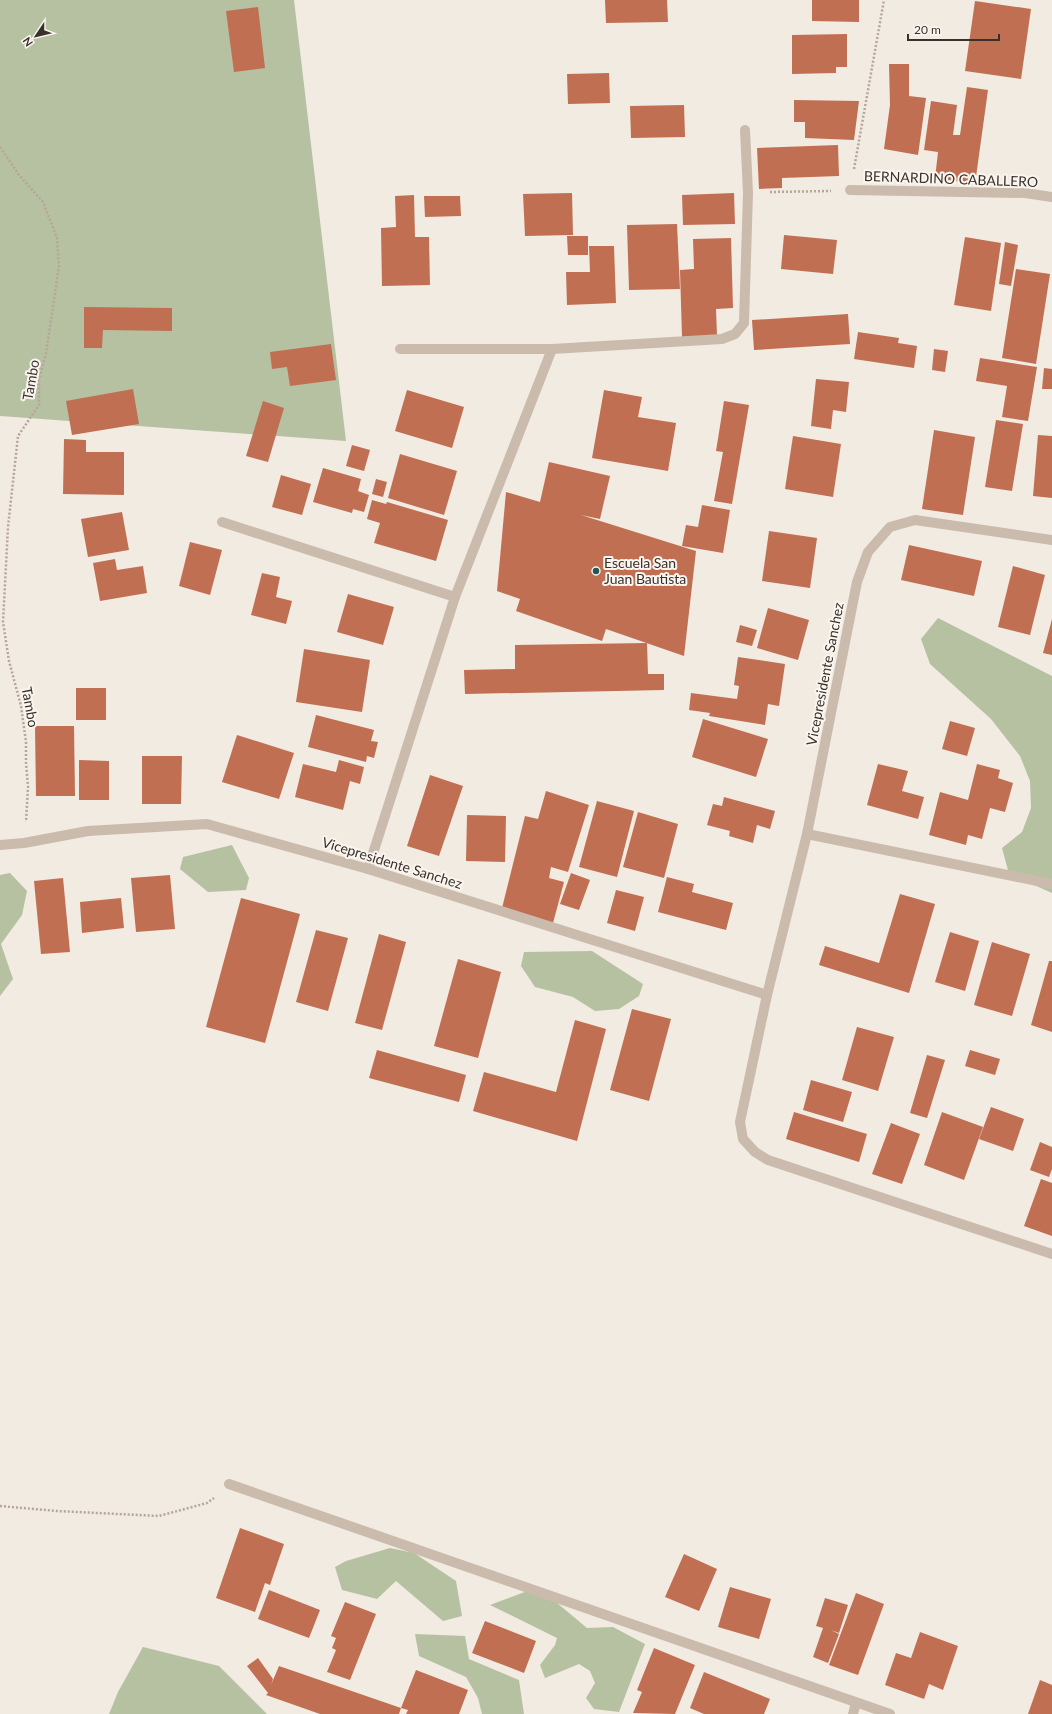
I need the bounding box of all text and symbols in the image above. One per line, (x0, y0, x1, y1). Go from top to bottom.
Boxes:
north arrow (16, 16, 56, 56)
scale bar (908, 16, 999, 42)
text: 20 m (914, 22, 941, 37)
text: N (20, 35, 35, 49)
street label: BERNARDINO CABALLERO (864, 167, 1038, 190)
street label: Tambo (19, 358, 42, 402)
place label: Escuela San Juan Bautista (604, 554, 686, 587)
marker: Escuela San Juan Bautista (591, 566, 601, 576)
street label: Vicepresidente Sanchez (802, 601, 847, 747)
street label: Tambo (19, 685, 42, 729)
street label: Vicepresidente Sanchez (320, 833, 464, 892)

